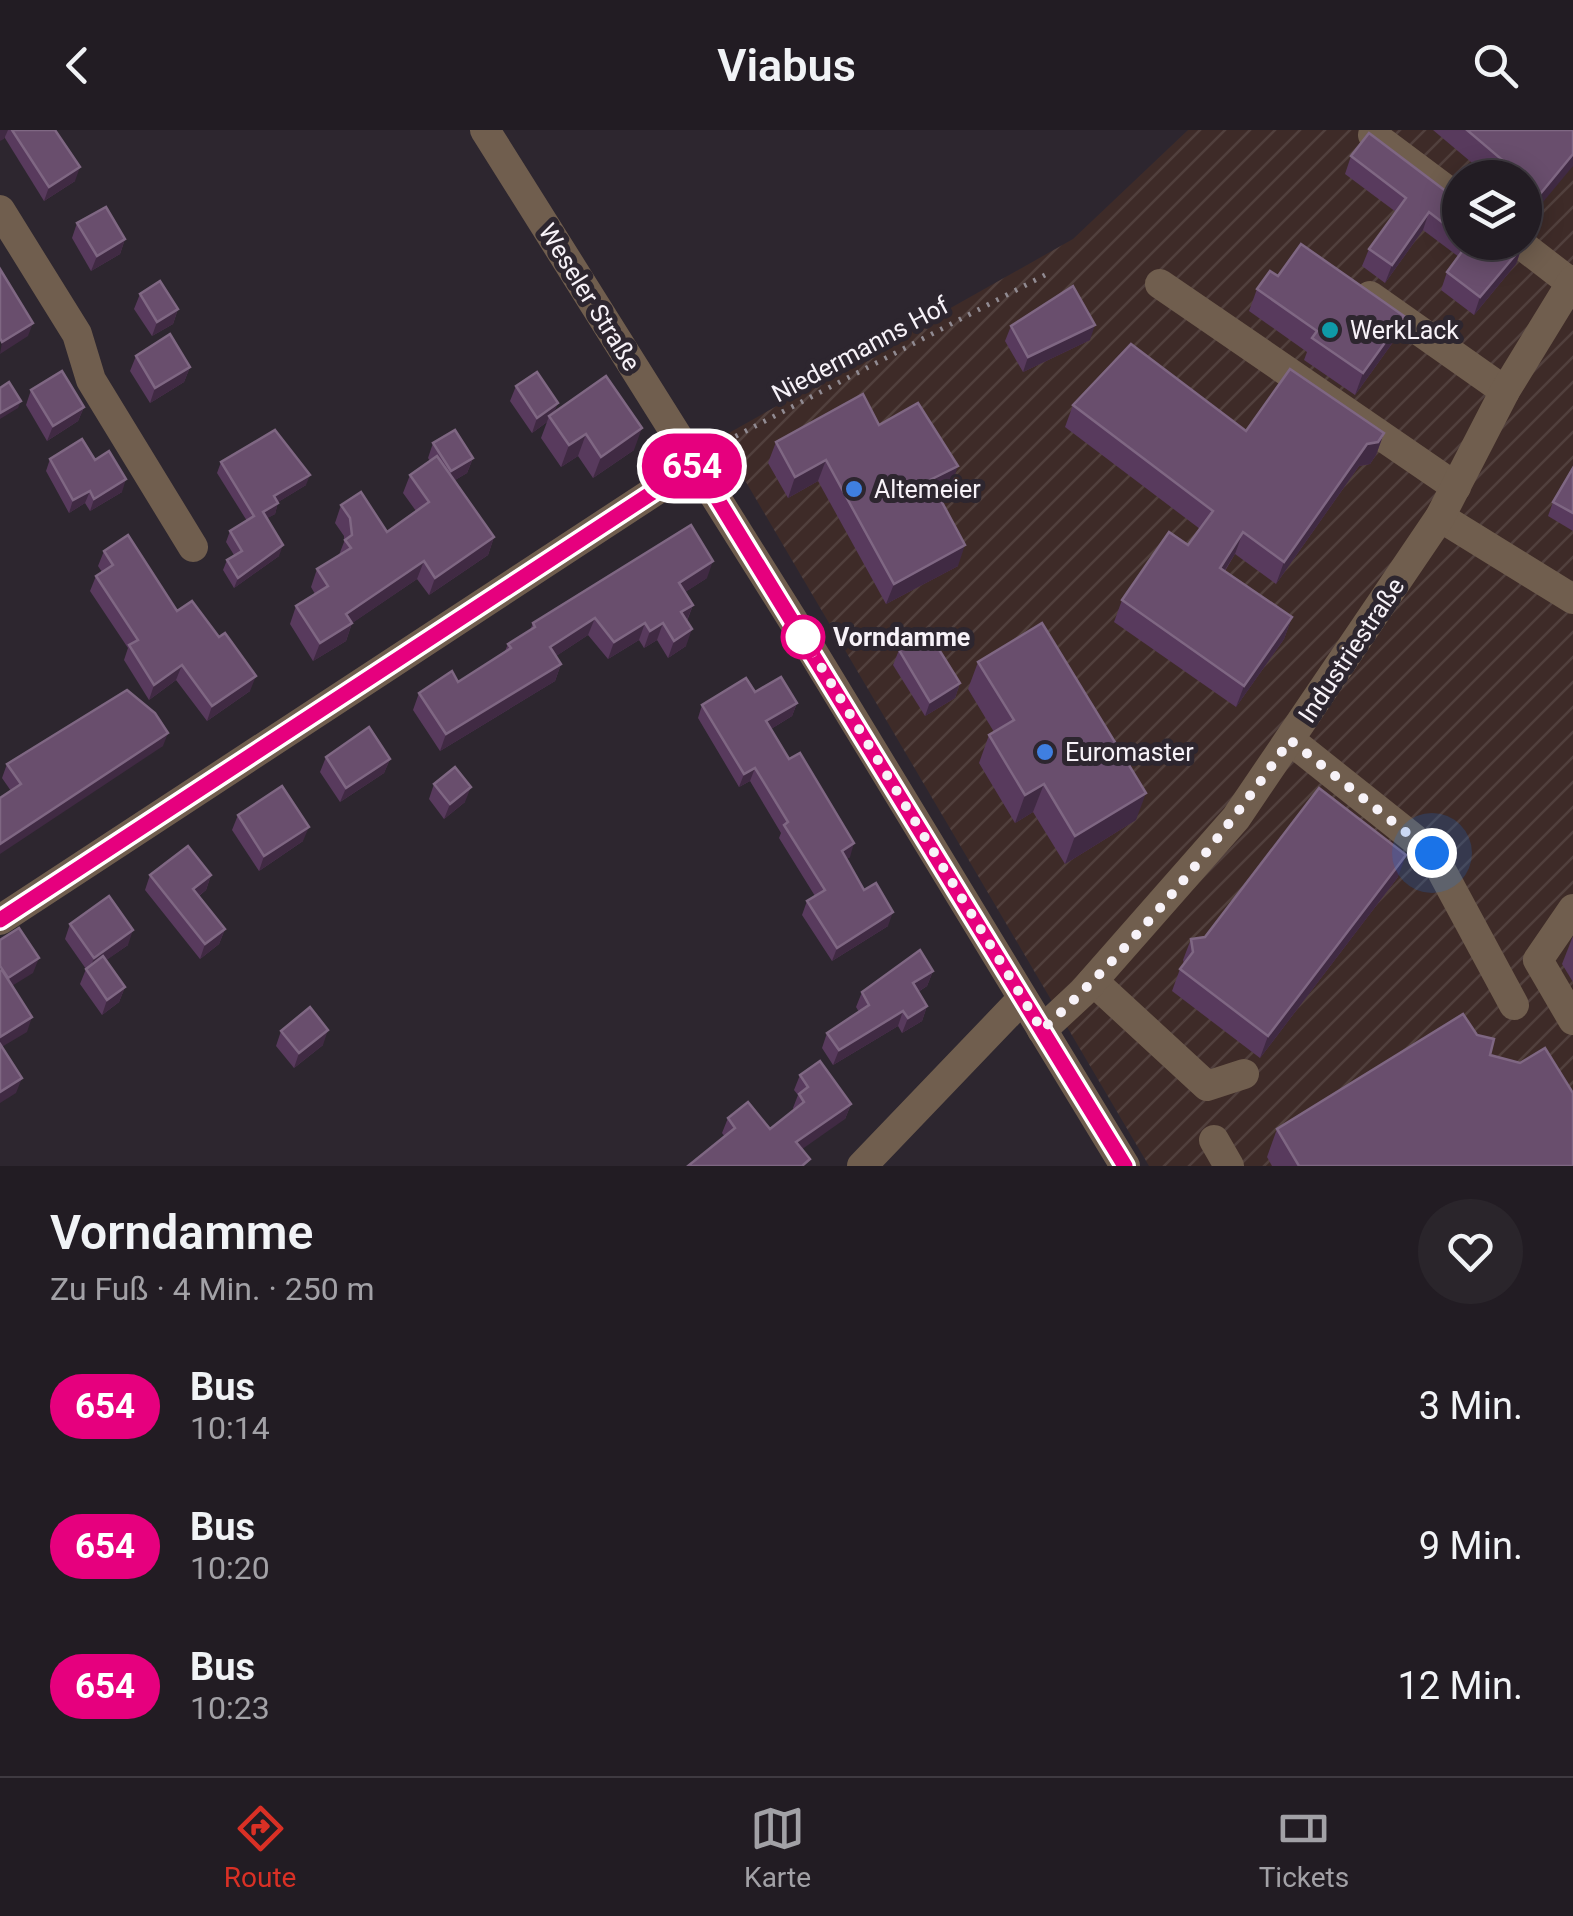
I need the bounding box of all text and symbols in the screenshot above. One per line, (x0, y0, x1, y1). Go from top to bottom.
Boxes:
icon: back (50, 38, 105, 93)
icon: search (1468, 38, 1523, 93)
text: Viabus (717, 39, 856, 92)
map controls (1442, 160, 1542, 260)
button: layers (1442, 160, 1542, 260)
street label: Weseler Straße (533, 218, 646, 376)
street label: Niedermanns Hof (767, 290, 954, 408)
place label: WerkLack (1350, 316, 1459, 345)
marker: WerkLack (1319, 319, 1341, 341)
line badge: 654 (634, 434, 750, 498)
text: 654 (662, 446, 722, 487)
place label: Altemeier (874, 475, 981, 504)
marker: Altemeier (843, 478, 865, 500)
street label: Industriestraße (1292, 572, 1410, 728)
marker: Vorndamme (782, 616, 824, 658)
place label: Vorndamme (833, 623, 970, 652)
place label: Euromaster (1065, 738, 1194, 767)
marker: Euromaster (1034, 741, 1056, 763)
your location (1407, 828, 1457, 878)
button: heart (1418, 1199, 1523, 1304)
text: Vorndamme (50, 1204, 313, 1261)
text: Zu Fuß · 4 Min. · 250 m (50, 1270, 375, 1308)
text: Bus (190, 1365, 255, 1409)
text: 3 Min. (1419, 1384, 1523, 1428)
text: 654 (75, 1386, 135, 1427)
text: 10:14 (190, 1409, 270, 1447)
text: Bus (190, 1505, 255, 1549)
text: 9 Min. (1419, 1524, 1523, 1568)
text: 654 (75, 1526, 135, 1567)
text: 10:20 (190, 1549, 270, 1587)
text: Bus (190, 1645, 255, 1689)
text: 12 Min. (1397, 1664, 1523, 1708)
text: 654 (75, 1666, 135, 1707)
text: 10:23 (190, 1689, 270, 1727)
tab: Route (224, 1801, 296, 1894)
tab: Karte (744, 1801, 811, 1894)
tab: Tickets (1259, 1801, 1349, 1894)

